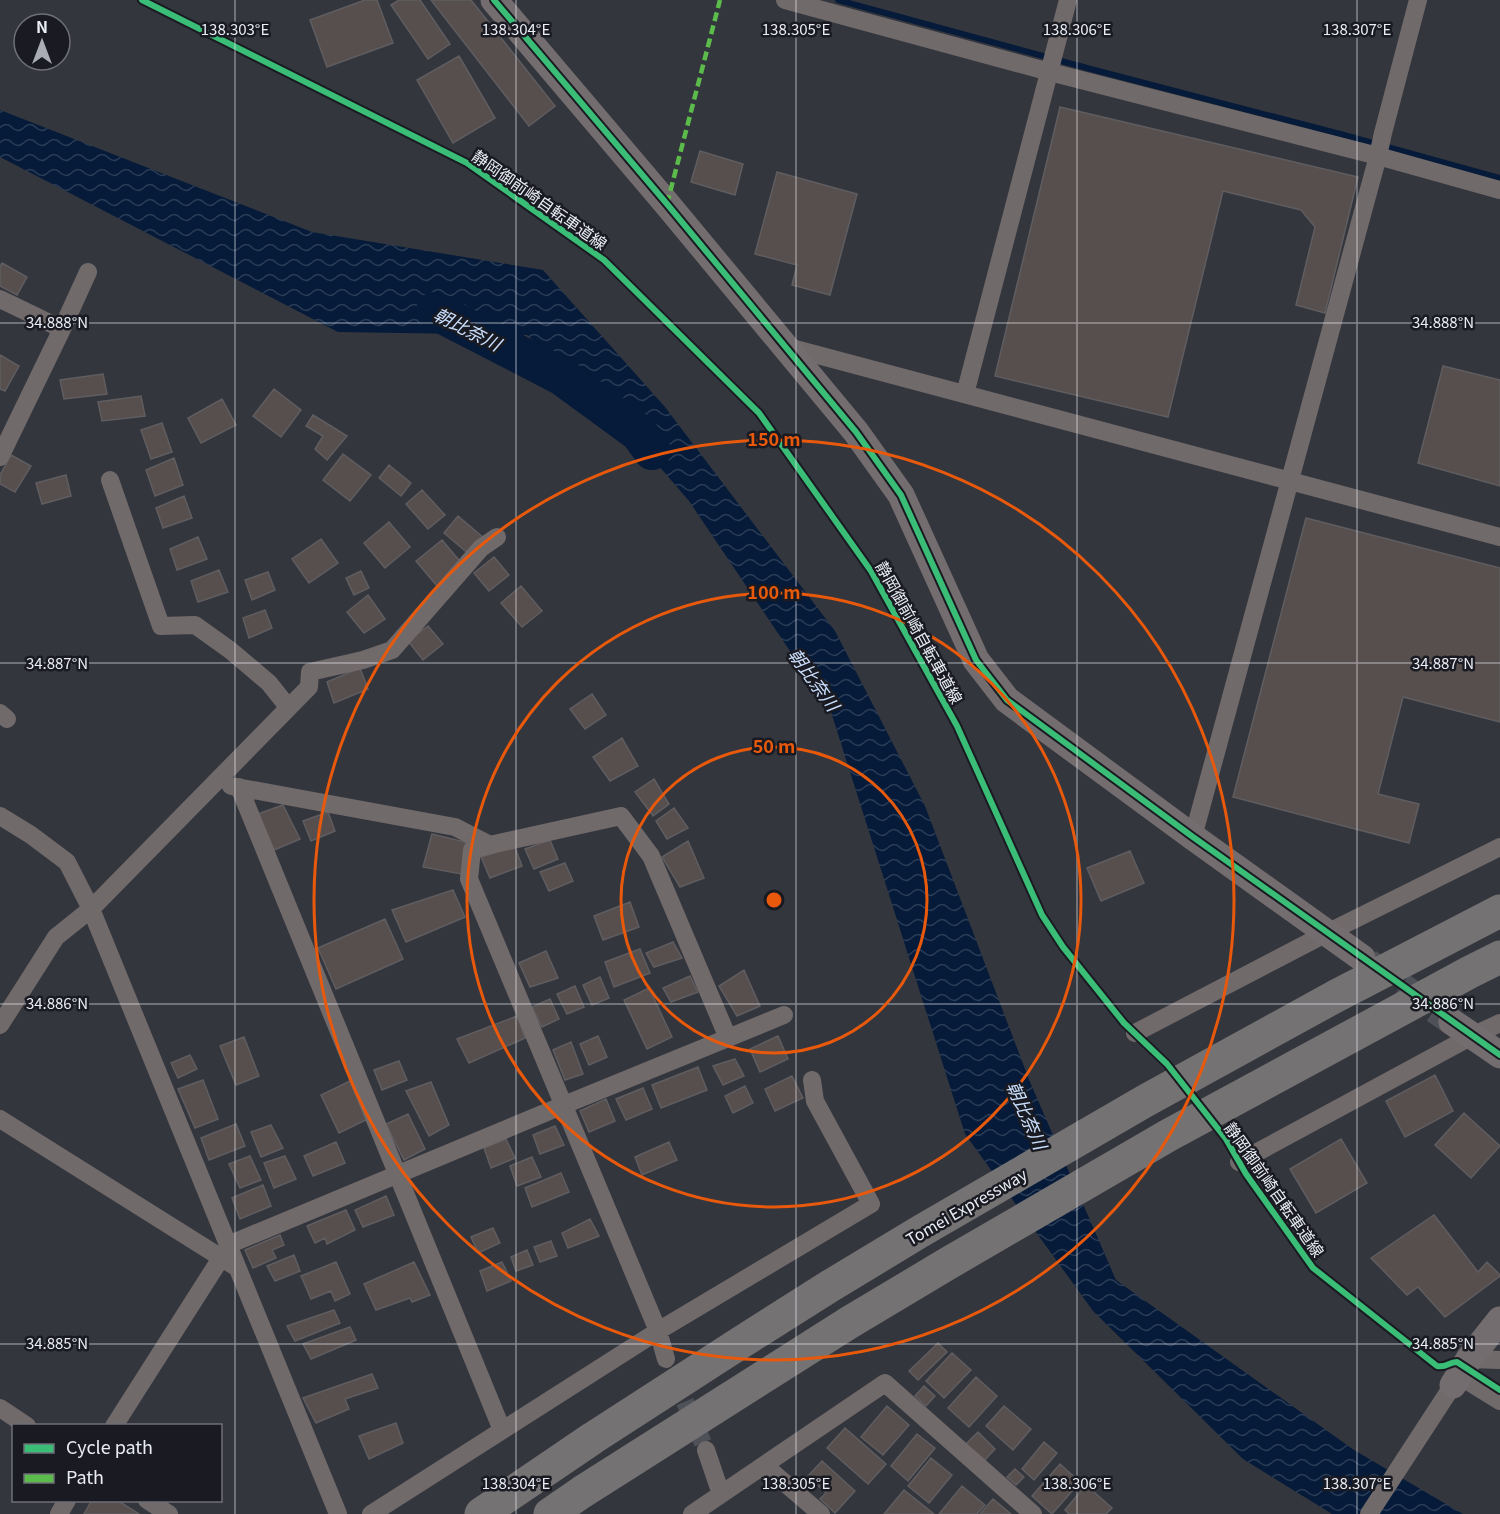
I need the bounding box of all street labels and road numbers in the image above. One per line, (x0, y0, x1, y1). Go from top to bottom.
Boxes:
street label: 静岡御前崎自転車道線 (468, 143, 612, 255)
street label: 静岡御前崎自転車道線 (871, 556, 969, 708)
street label: 静岡御前崎自転車道線 (1219, 1117, 1331, 1261)
street label: Tomei Expressway (901, 1161, 1032, 1250)

